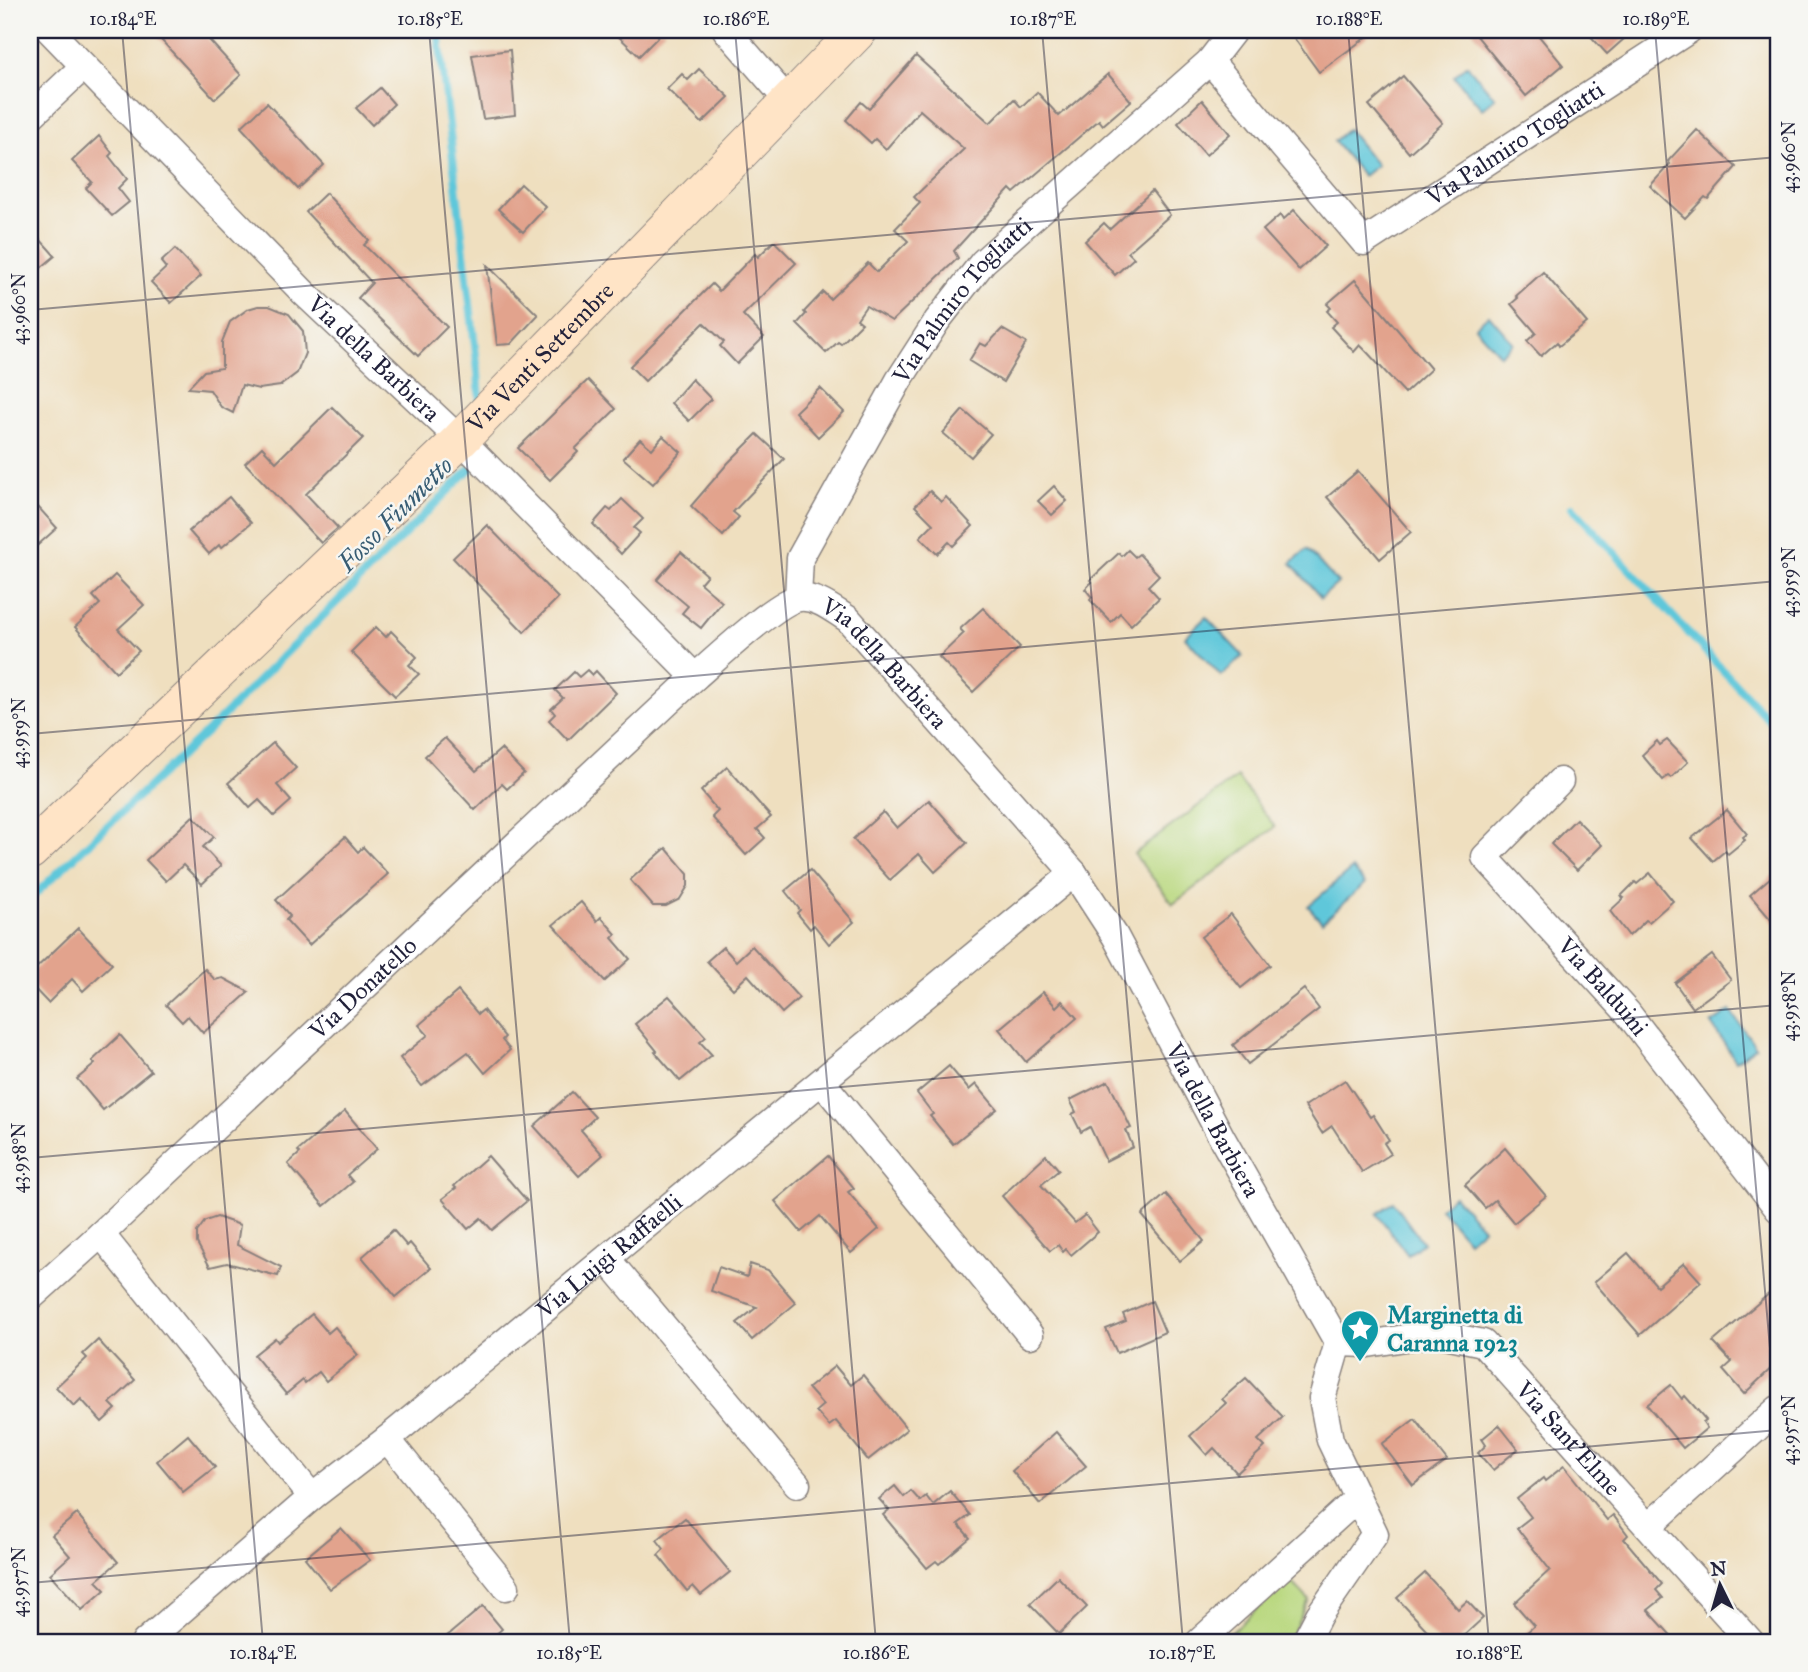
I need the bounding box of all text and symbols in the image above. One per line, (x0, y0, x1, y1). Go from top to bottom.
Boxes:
text: 10.184°E (89, 8, 157, 30)
text: 10.185°E (397, 8, 463, 30)
text: 10.186°E (703, 8, 769, 30)
text: 10.187°E (1010, 8, 1077, 30)
text: 10.188°E (1316, 8, 1383, 30)
text: 10.189°E (1622, 8, 1690, 30)
street label: Via Palmiro Togliatti (1420, 74, 1610, 213)
text: 43.960°N (1778, 121, 1800, 193)
street label: Via Palmiro Togliatti (885, 210, 1039, 390)
text: 43.960°N (8, 273, 30, 345)
street label: Via Venti Settembre (460, 276, 620, 440)
street label: Via della Barbiera (300, 288, 447, 429)
water label: Fosso Fiumetto (330, 449, 460, 579)
text: 43.959°N (1778, 547, 1800, 617)
street label: Via della Barbiera (815, 590, 954, 736)
text: 43.959°N (8, 698, 30, 768)
street label: Via Donatello (302, 930, 423, 1047)
street label: Via Balduini (1550, 930, 1655, 1042)
text: 43.958°N (1778, 971, 1800, 1041)
street label: Via della Barbiera (1159, 1037, 1268, 1203)
text: 43.958°N (8, 1123, 30, 1193)
street label: Via Luigi Raffaelli (530, 1187, 689, 1325)
place label: Marginetta di Caranna 1923 (1387, 1300, 1523, 1358)
place icon: Marginetta di Caranna 1923 (1339, 1308, 1381, 1363)
street label: Via Sant'Elme (1509, 1374, 1628, 1502)
text: 43.957°N (1778, 1395, 1800, 1465)
text: 43.957°N (8, 1547, 30, 1617)
north arrow (1686, 1550, 1756, 1620)
text: N (1710, 1556, 1728, 1581)
text: 10.184°E (229, 1642, 297, 1664)
text: 10.185°E (536, 1642, 602, 1664)
text: 10.186°E (843, 1642, 909, 1664)
text: 10.187°E (1149, 1642, 1216, 1664)
text: 10.188°E (1456, 1642, 1523, 1664)

